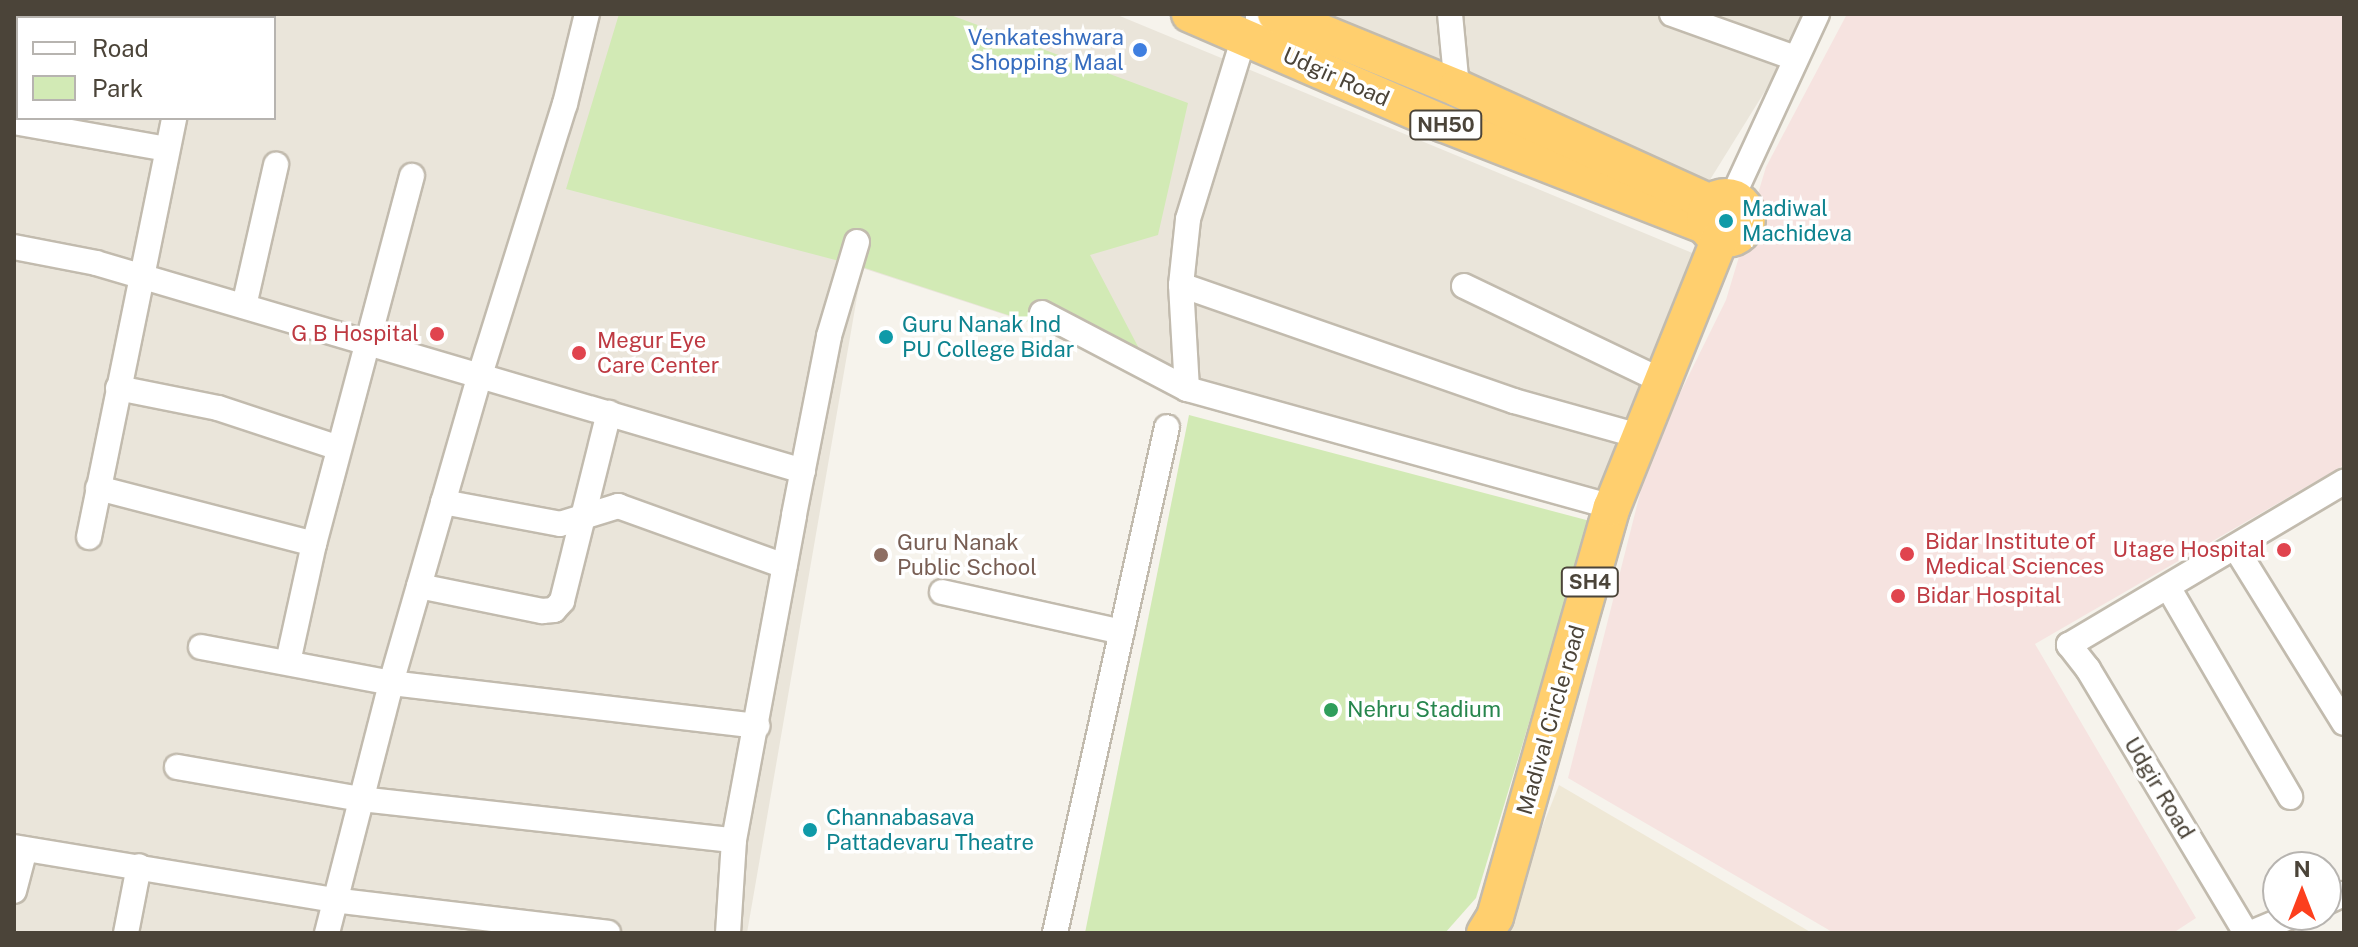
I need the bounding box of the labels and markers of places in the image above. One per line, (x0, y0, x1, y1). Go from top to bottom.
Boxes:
place label: Venkateshwara Shopping Maal (968, 24, 1124, 76)
marker: Venkateshwara Shopping Maal (1131, 41, 1149, 59)
place label: Madiwal Machideva (1742, 195, 1852, 246)
marker: Madiwal Machideva (1717, 212, 1735, 230)
place label: Guru Nanak Ind PU College Bidar (902, 311, 1074, 362)
place label: G B Hospital (291, 321, 419, 347)
marker: G B Hospital (426, 323, 448, 345)
place label: Megur Eye Care Center (597, 327, 720, 378)
marker: Guru Nanak Ind PU College Bidar (877, 328, 895, 346)
marker: Megur Eye Care Center (568, 342, 590, 364)
place label: Bidar Institute of Medical Sciences (1925, 528, 2104, 580)
place label: Guru Nanak Public School (897, 529, 1037, 580)
place label: Utage Hospital (2112, 537, 2266, 563)
marker: Utage Hospital (2273, 539, 2295, 561)
marker: Bidar Institute of Medical Sciences (1896, 543, 1918, 565)
marker: Guru Nanak Public School (872, 546, 890, 564)
place label: Bidar Hospital (1916, 583, 2061, 609)
marker: Bidar Hospital (1887, 585, 1909, 607)
place label: Nehru Stadium (1347, 697, 1501, 723)
marker: Nehru Stadium (1322, 701, 1340, 719)
place label: Channabasava Pattadevaru Theatre (826, 804, 1034, 856)
marker: Channabasava Pattadevaru Theatre (801, 821, 819, 839)

